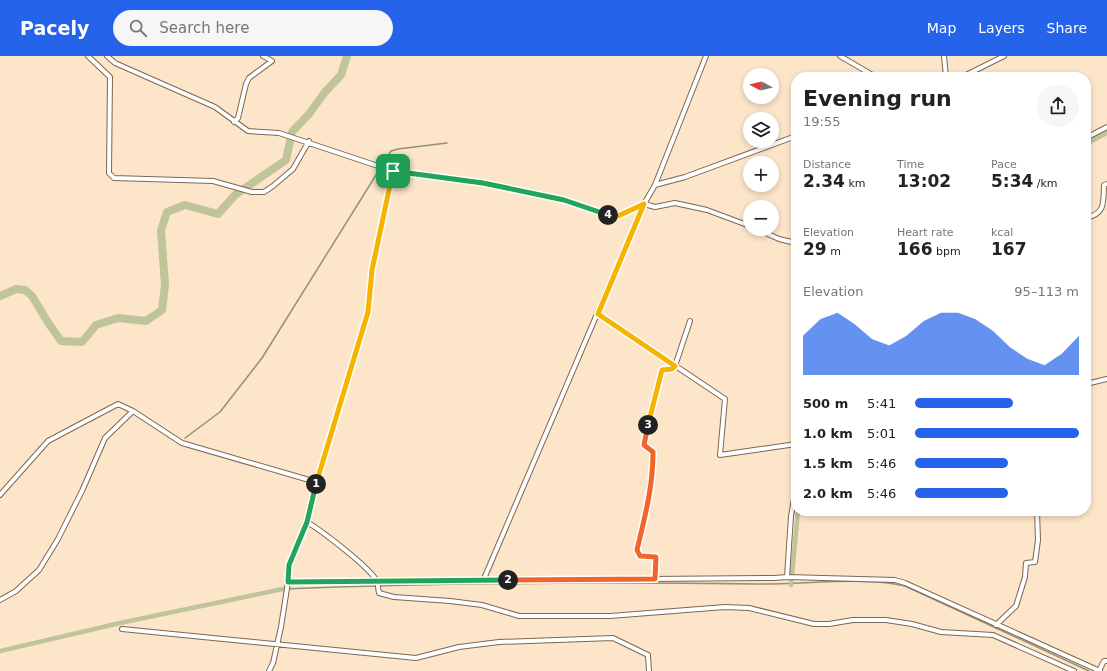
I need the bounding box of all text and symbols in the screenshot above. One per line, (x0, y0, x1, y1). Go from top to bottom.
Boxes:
search box (113, 10, 393, 46)
text: Pacely (20, 17, 89, 39)
icon: search (127, 17, 149, 39)
text: Search here (159, 19, 249, 37)
text: Map (927, 20, 956, 36)
text: Layers (978, 20, 1025, 36)
text: Share (1047, 20, 1087, 36)
north arrow (743, 68, 779, 104)
map controls (743, 68, 779, 236)
button: share (1037, 85, 1079, 127)
text: Evening run (803, 86, 952, 111)
button: layers (743, 112, 779, 148)
text: 19:55 (803, 114, 840, 129)
pin (376, 154, 410, 188)
button: + (743, 156, 779, 192)
text: Distance (803, 158, 851, 171)
text: Time (897, 158, 924, 171)
text: Pace (991, 158, 1017, 171)
icon: arrive (382, 160, 404, 182)
text: 2.34 (803, 171, 845, 191)
text: 13:02 (897, 171, 951, 191)
text: 5:34 (991, 171, 1033, 191)
text: km (845, 177, 866, 190)
text: /km (1033, 177, 1058, 190)
button: − (743, 200, 779, 236)
pin: 4 (598, 205, 618, 225)
text: 4 (604, 208, 612, 221)
text: Elevation (803, 226, 854, 239)
text: Heart rate (897, 226, 953, 239)
text: kcal (991, 226, 1013, 239)
text: 29 (803, 239, 827, 259)
text: 166 (897, 239, 933, 259)
text: 167 (991, 239, 1027, 259)
text: m (827, 245, 841, 258)
text: bpm (933, 245, 961, 258)
text: Elevation (803, 284, 863, 299)
text: 95–113 m (1014, 284, 1079, 299)
text: 500 m (803, 396, 848, 411)
text: 5:41 (867, 396, 896, 411)
pin: 3 (638, 415, 658, 435)
text: 3 (644, 418, 652, 431)
text: 1.0 km (803, 426, 853, 441)
text: 5:01 (867, 426, 896, 441)
text: 1.5 km (803, 456, 853, 471)
text: 5:46 (867, 456, 896, 471)
pin: 1 (306, 474, 326, 494)
text: 1 (312, 477, 320, 490)
text: 2.0 km (803, 486, 853, 501)
text: 5:46 (867, 486, 896, 501)
pin: 2 (498, 570, 518, 590)
text: 2 (504, 573, 512, 586)

